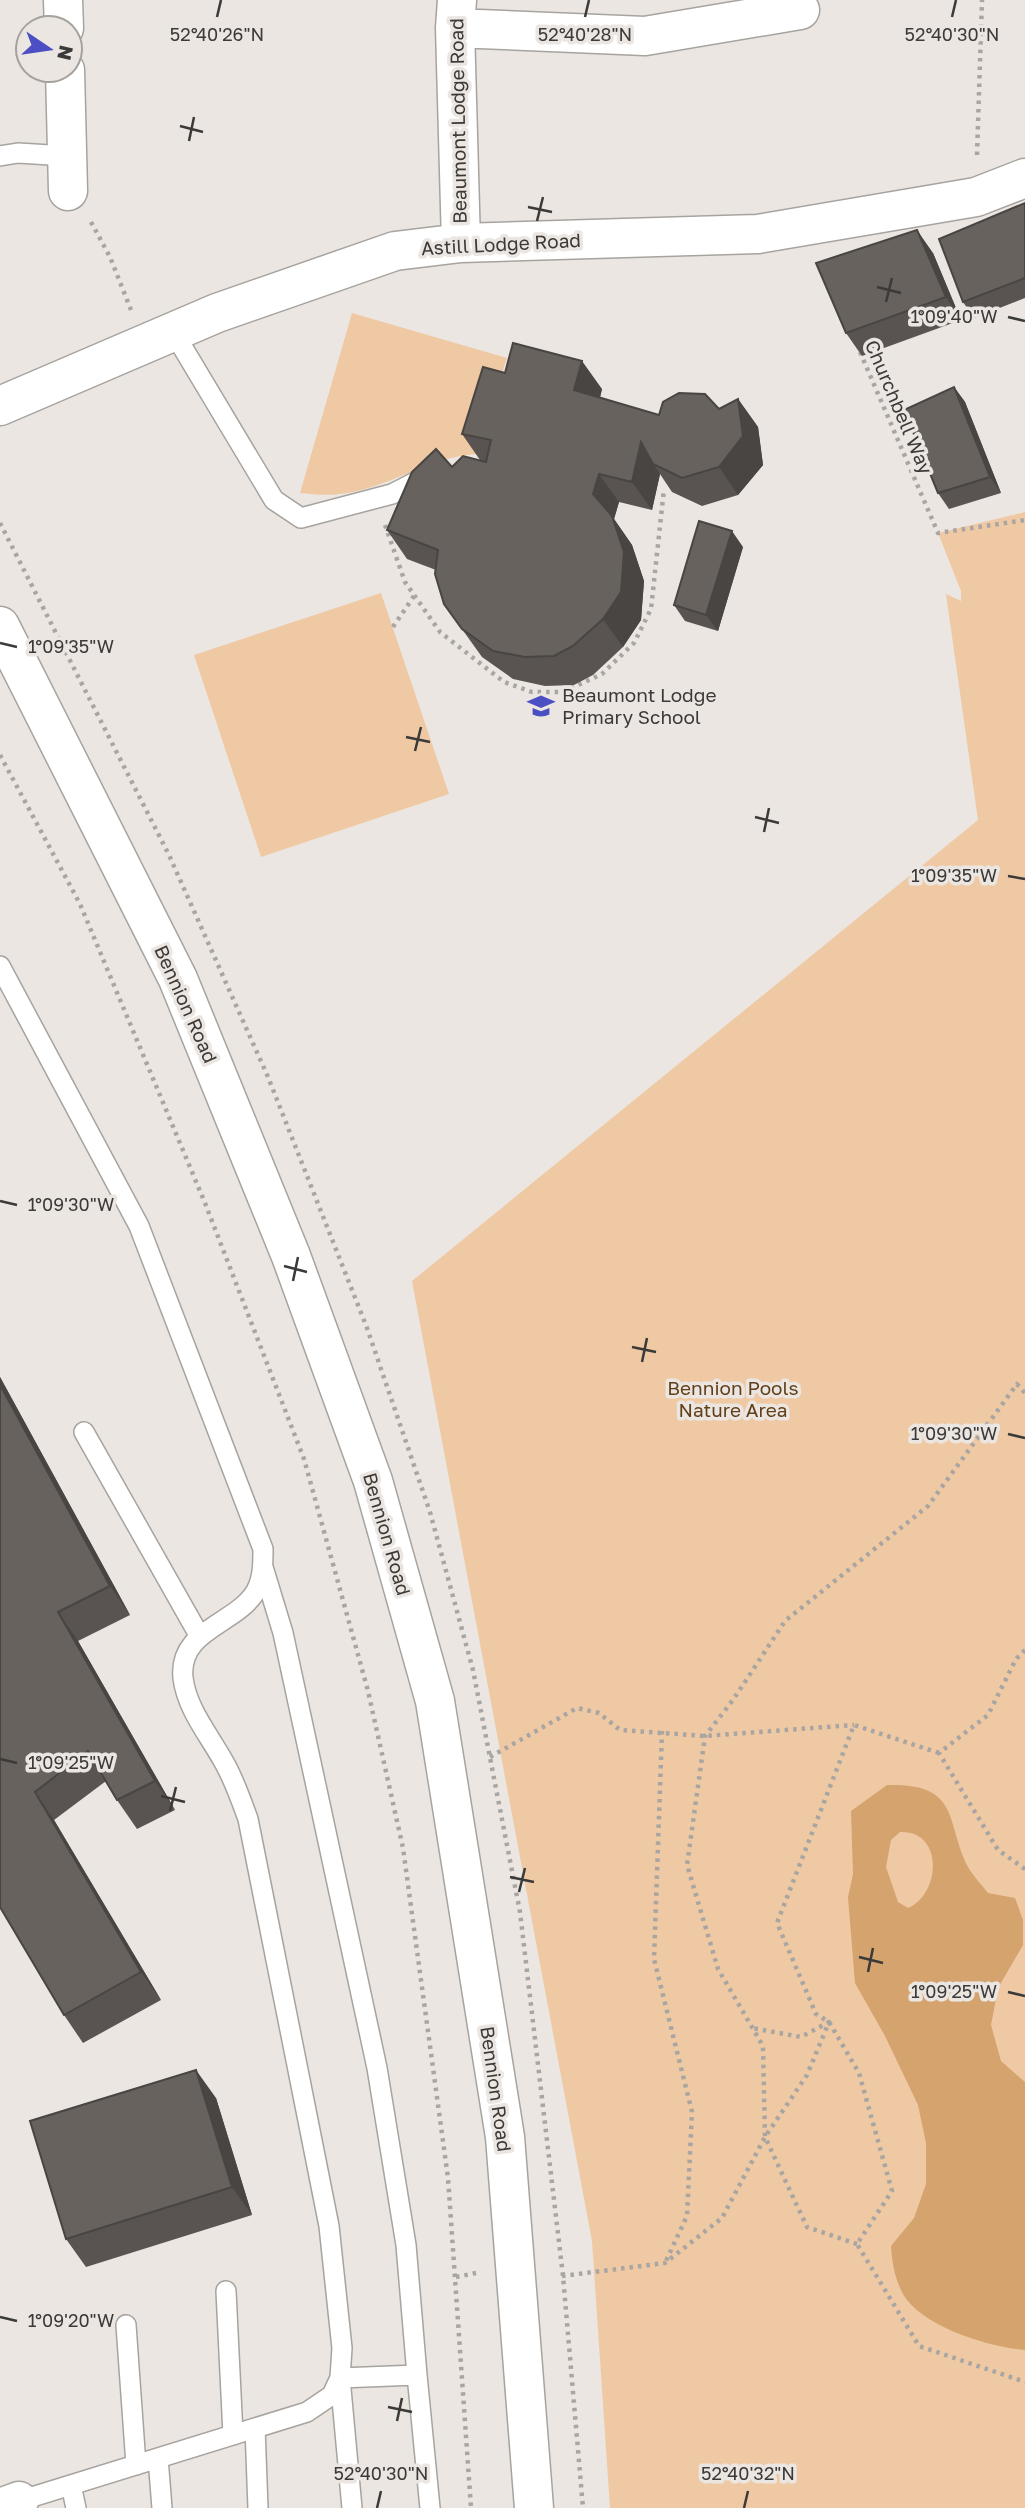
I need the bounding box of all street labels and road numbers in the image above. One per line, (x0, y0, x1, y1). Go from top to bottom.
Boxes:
street label: Beaumont Lodge Road (444, 18, 471, 224)
street label: Astill Lodge Road (420, 228, 581, 259)
street label: Churchbell Way (861, 336, 938, 478)
street label: Bennion Road (150, 941, 223, 1066)
street label: Bennion Road (359, 1470, 416, 1598)
street label: Bennion Road (476, 2025, 517, 2153)

